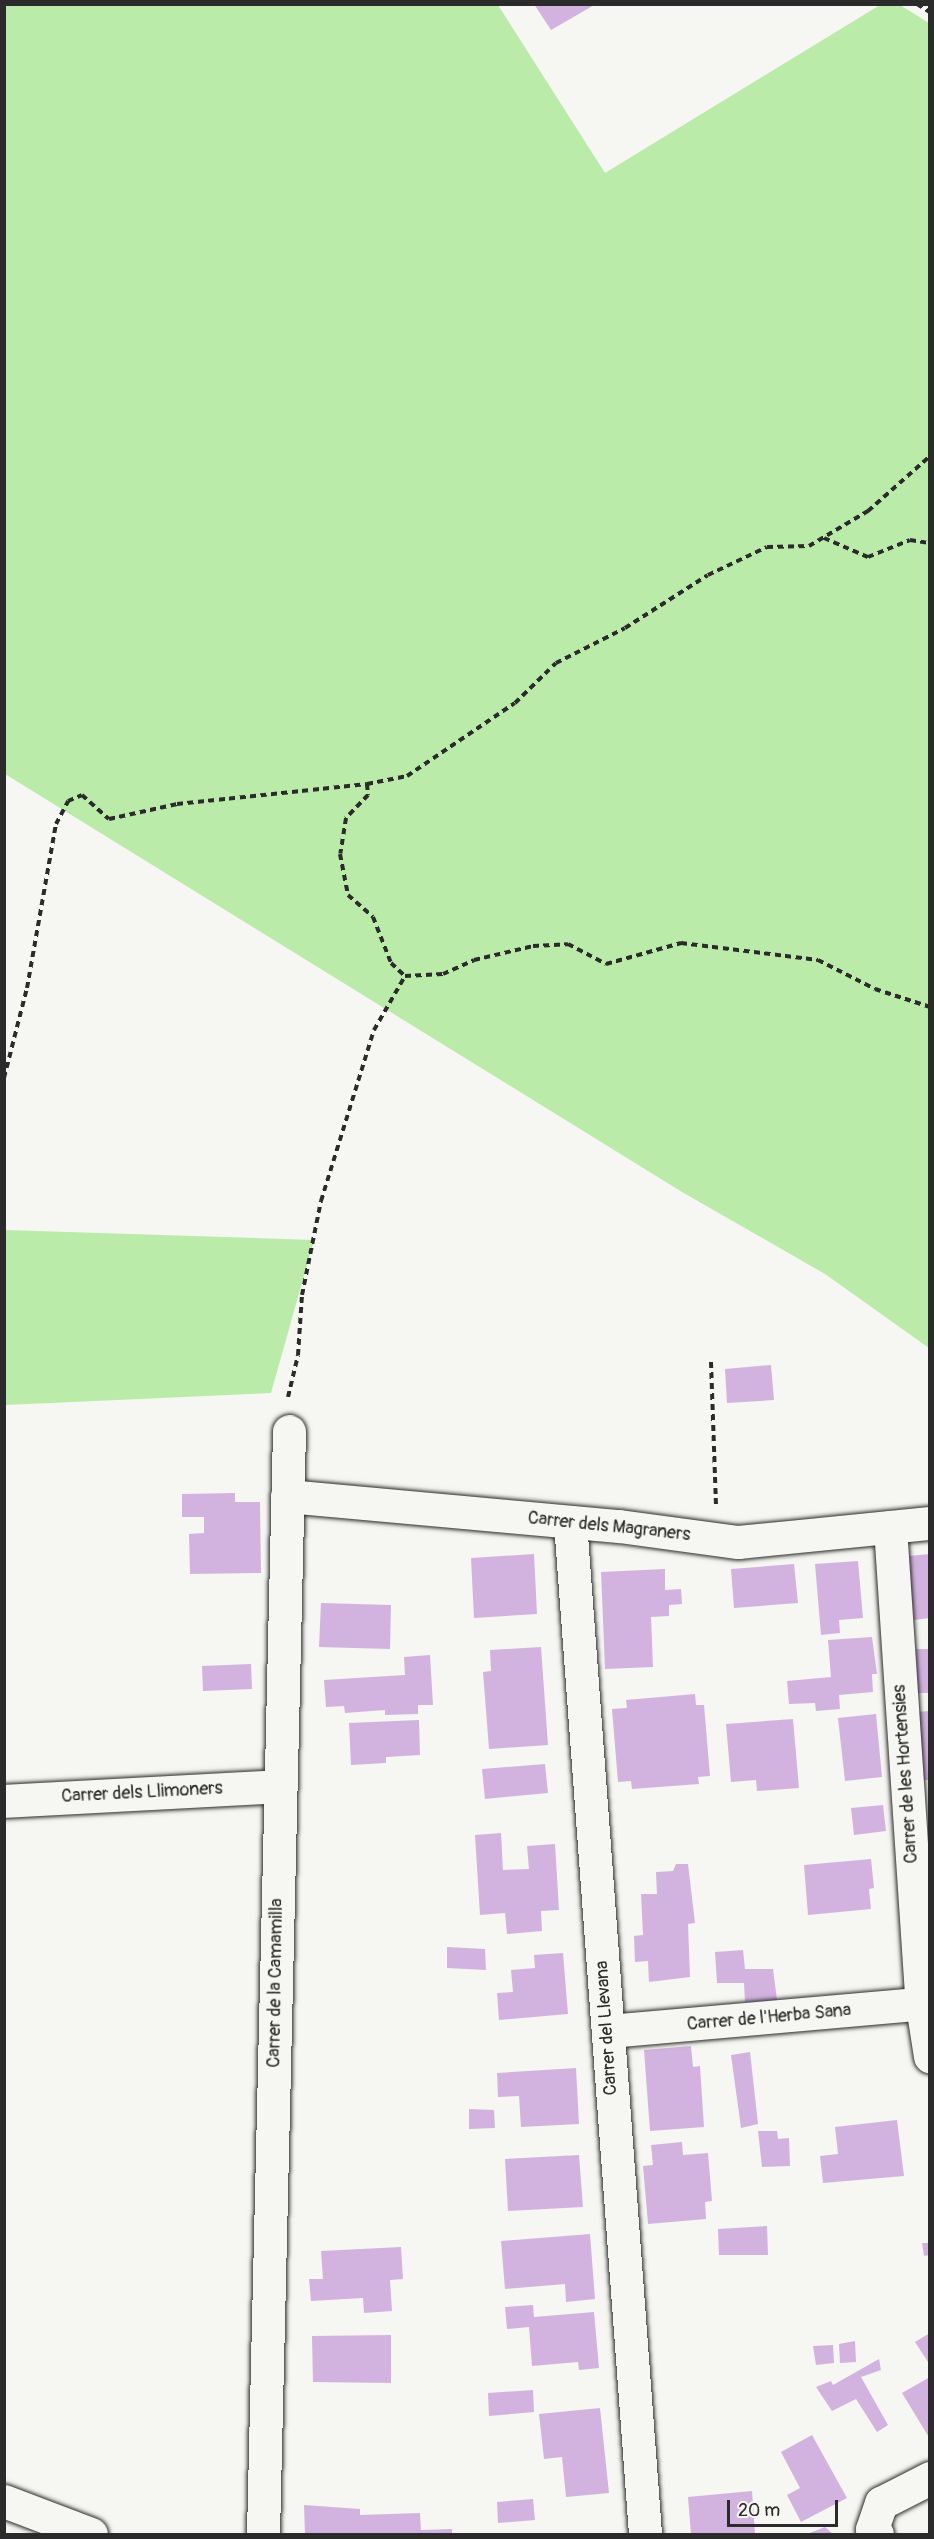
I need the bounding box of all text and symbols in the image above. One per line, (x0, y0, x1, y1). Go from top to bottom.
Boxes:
street label: Carrer dels Magraners (527, 1508, 691, 1546)
street label: Carrer de les Hortensies (889, 1684, 923, 1864)
street label: Carrer dels Llimoners (61, 1778, 223, 1808)
street label: Carrer de la Camamilla (264, 1898, 288, 2068)
street label: Carrer del Llevana (592, 1960, 622, 2096)
street label: Carrer de l'Herba Sana (686, 2000, 852, 2036)
scale bar (730, 2488, 841, 2526)
text: 20 m (738, 2499, 780, 2522)

